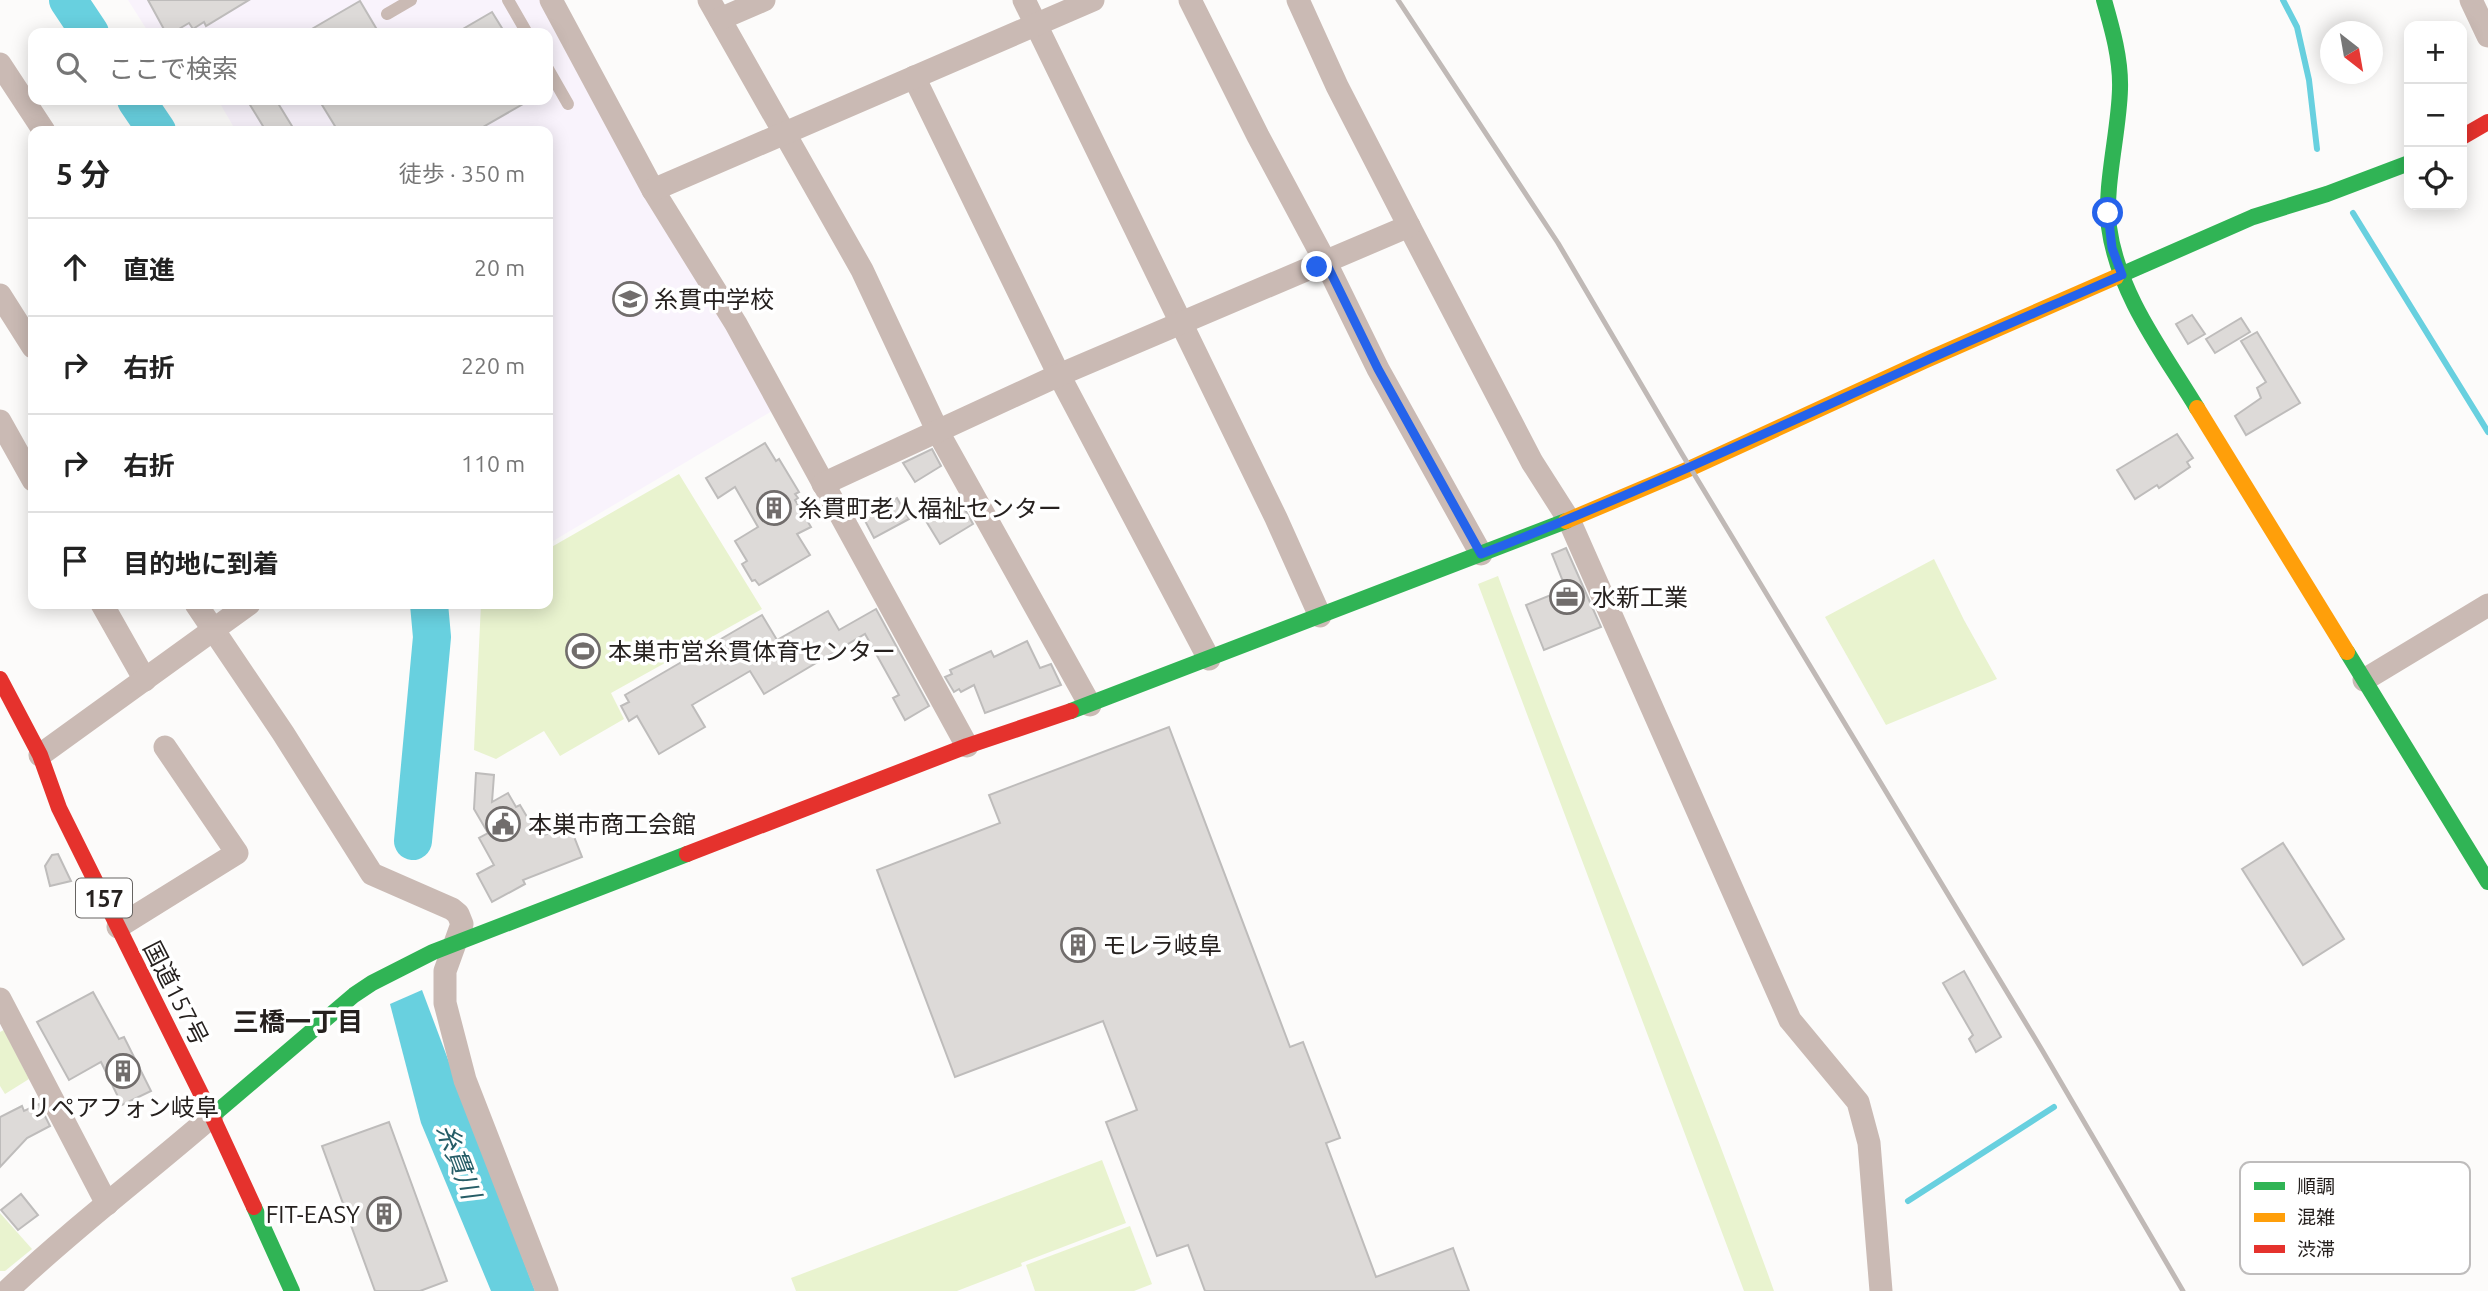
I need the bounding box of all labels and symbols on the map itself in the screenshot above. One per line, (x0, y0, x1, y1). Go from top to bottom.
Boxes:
north arrow (2320, 21, 2383, 84)
route start (2092, 197, 2123, 228)
route end (1301, 251, 1332, 282)
school or university icon: 糸貫中学校 (611, 280, 649, 318)
place label: 糸貫中学校 (654, 286, 774, 313)
building icon: 糸貫町老人福祉センター (755, 489, 793, 527)
place label: 糸貫町老人福祉センター (798, 495, 1062, 522)
office icon: 水新工業 (1548, 578, 1586, 616)
place label: 水新工業 (1592, 584, 1688, 611)
sports icon: 本巣市営糸貫体育センター (564, 632, 602, 670)
place label: 本巣市営糸貫体育センター (608, 638, 896, 665)
public building icon: 本巣市商工会館 (484, 805, 522, 843)
place label: 本巣市商工会館 (528, 811, 696, 838)
road number: 157 (76, 878, 132, 917)
building icon: モレラ岐阜 (1059, 926, 1097, 964)
place label: モレラ岐阜 (1102, 932, 1222, 959)
street label: 国道157号 (138, 937, 214, 1049)
district label: 三橋一丁目 (233, 1007, 363, 1036)
building icon: リペアフォン岐阜 (104, 1052, 142, 1090)
place label: リペアフォン岐阜 (27, 1094, 219, 1121)
water label: 糸貫川 (431, 1119, 488, 1205)
legend (2240, 1162, 2470, 1274)
text: 順調 (2297, 1175, 2335, 1197)
building icon: FIT-EASY (365, 1195, 403, 1233)
place label: FIT-EASY (266, 1201, 360, 1228)
text: 混雑 (2297, 1206, 2335, 1228)
text: 渋滞 (2297, 1238, 2335, 1260)

